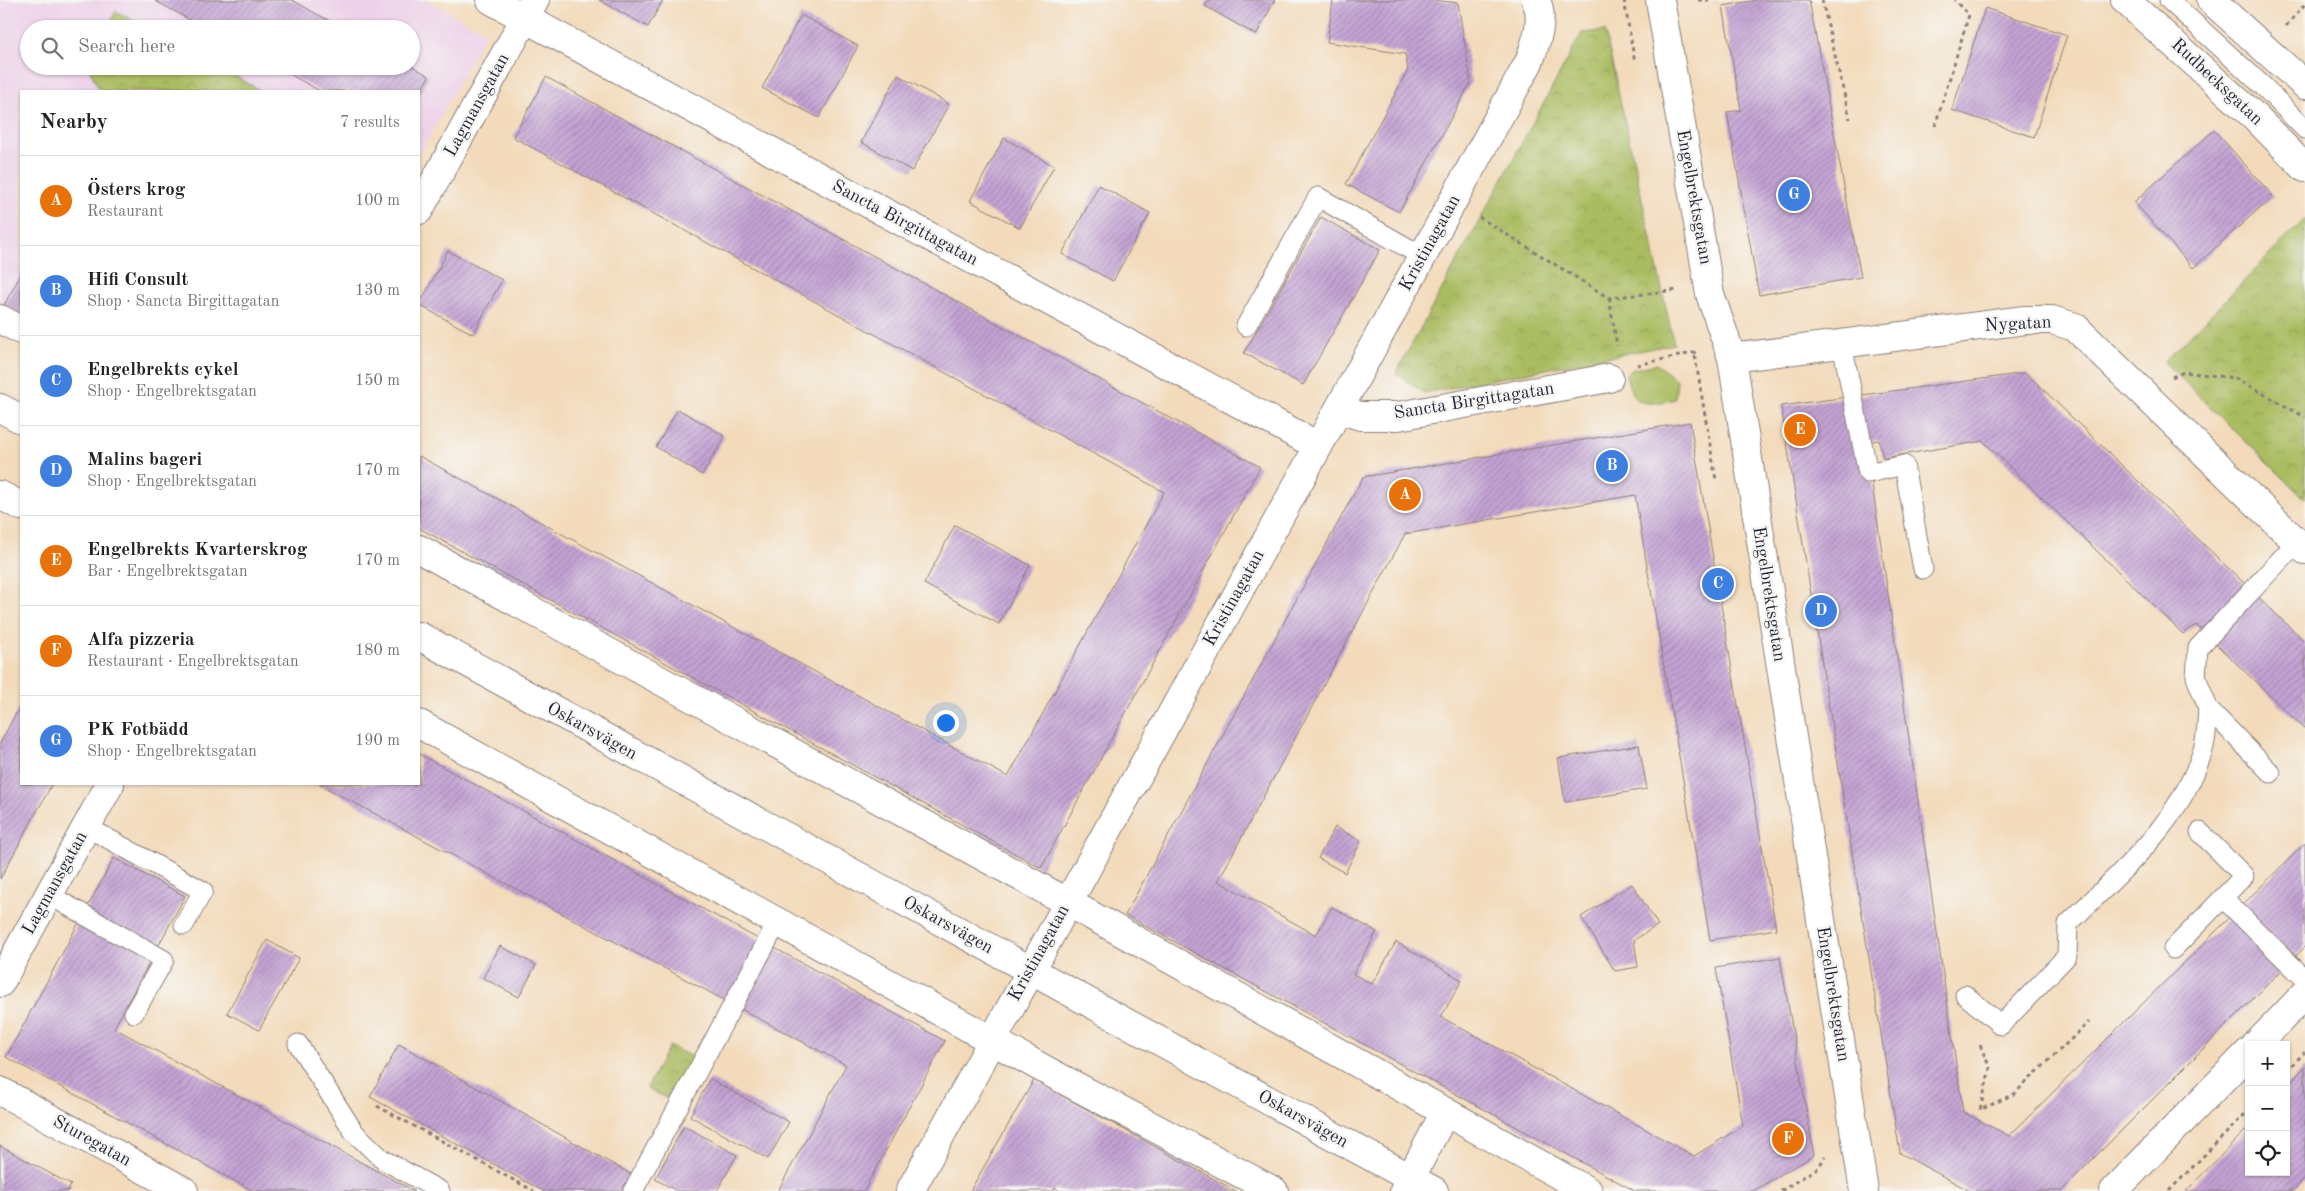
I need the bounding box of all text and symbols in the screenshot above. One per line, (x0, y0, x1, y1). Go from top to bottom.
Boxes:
search box (20, 20, 420, 75)
icon: search (38, 34, 66, 62)
street label: Rudbecksgatan (2168, 35, 2266, 129)
text: Search here (78, 38, 175, 57)
street label: Lagmansgatan (441, 50, 513, 160)
text: Nearby (40, 112, 108, 133)
text: 7 results (340, 115, 400, 131)
street label: Engelbrektsgatan (1673, 128, 1715, 266)
pin: G (1778, 176, 1810, 214)
street label: Sancta Birgittagatan (829, 177, 981, 269)
text: Östers krog (87, 181, 185, 200)
street label: Kristinagatan (1396, 192, 1464, 294)
text: A (50, 193, 62, 209)
text: 100 m (355, 193, 400, 209)
text: Restaurant (87, 204, 164, 220)
text: Hifi Consult (87, 271, 188, 290)
text: B (50, 283, 62, 299)
text: 130 m (355, 283, 400, 299)
text: Shop · Sancta Birgittagatan (87, 294, 279, 310)
street label: Nygatan (1984, 313, 2052, 335)
text: Engelbrekts cykel (87, 361, 239, 380)
text: C (51, 373, 61, 389)
text: 150 m (355, 373, 400, 389)
street label: Sancta Birgittagatan (1393, 379, 1556, 423)
text: Shop · Engelbrektsgatan (87, 384, 257, 400)
pin: E (1784, 411, 1816, 449)
pin: B (1596, 447, 1628, 485)
text: Malins bageri (87, 451, 202, 470)
text: D (50, 463, 62, 479)
text: 170 m (355, 463, 400, 479)
text: Shop · Engelbrektsgatan (87, 474, 257, 490)
pin: A (1389, 476, 1421, 514)
street label: Engelbrektsgatan (1749, 525, 1789, 663)
text: Engelbrekts Kvarterskrog (87, 541, 307, 560)
street label: Kristinagatan (1200, 547, 1268, 649)
text: E (50, 553, 62, 569)
text: 170 m (355, 553, 400, 569)
text: Bar · Engelbrektsgatan (87, 564, 248, 580)
pin: C (1702, 565, 1734, 603)
pin: D (1805, 592, 1837, 630)
text: Alfa pizzeria (87, 631, 195, 650)
text: F (51, 643, 61, 659)
text: 180 m (355, 643, 400, 659)
text: Restaurant · Engelbrektsgatan (87, 654, 299, 670)
street label: Oskarsvägen (544, 699, 640, 763)
your location (933, 710, 959, 736)
text: PK Fotbädd (87, 721, 189, 740)
text: G (50, 733, 62, 749)
text: 190 m (355, 733, 400, 749)
text: Shop · Engelbrektsgatan (87, 744, 257, 760)
street label: Lagmansgatan (19, 828, 91, 938)
street label: Oskarsvägen (900, 893, 996, 957)
street label: Kristinagatan (1005, 902, 1073, 1004)
street label: Engelbrektsgatan (1813, 925, 1853, 1063)
map controls (2245, 1041, 2290, 1176)
button: + (2245, 1041, 2290, 1086)
button: − (2245, 1086, 2290, 1131)
street label: Oskarsvägen (1255, 1087, 1351, 1151)
street label: Sturegatan (50, 1112, 134, 1170)
pin: F (1772, 1120, 1804, 1158)
button: locate (2245, 1131, 2290, 1176)

